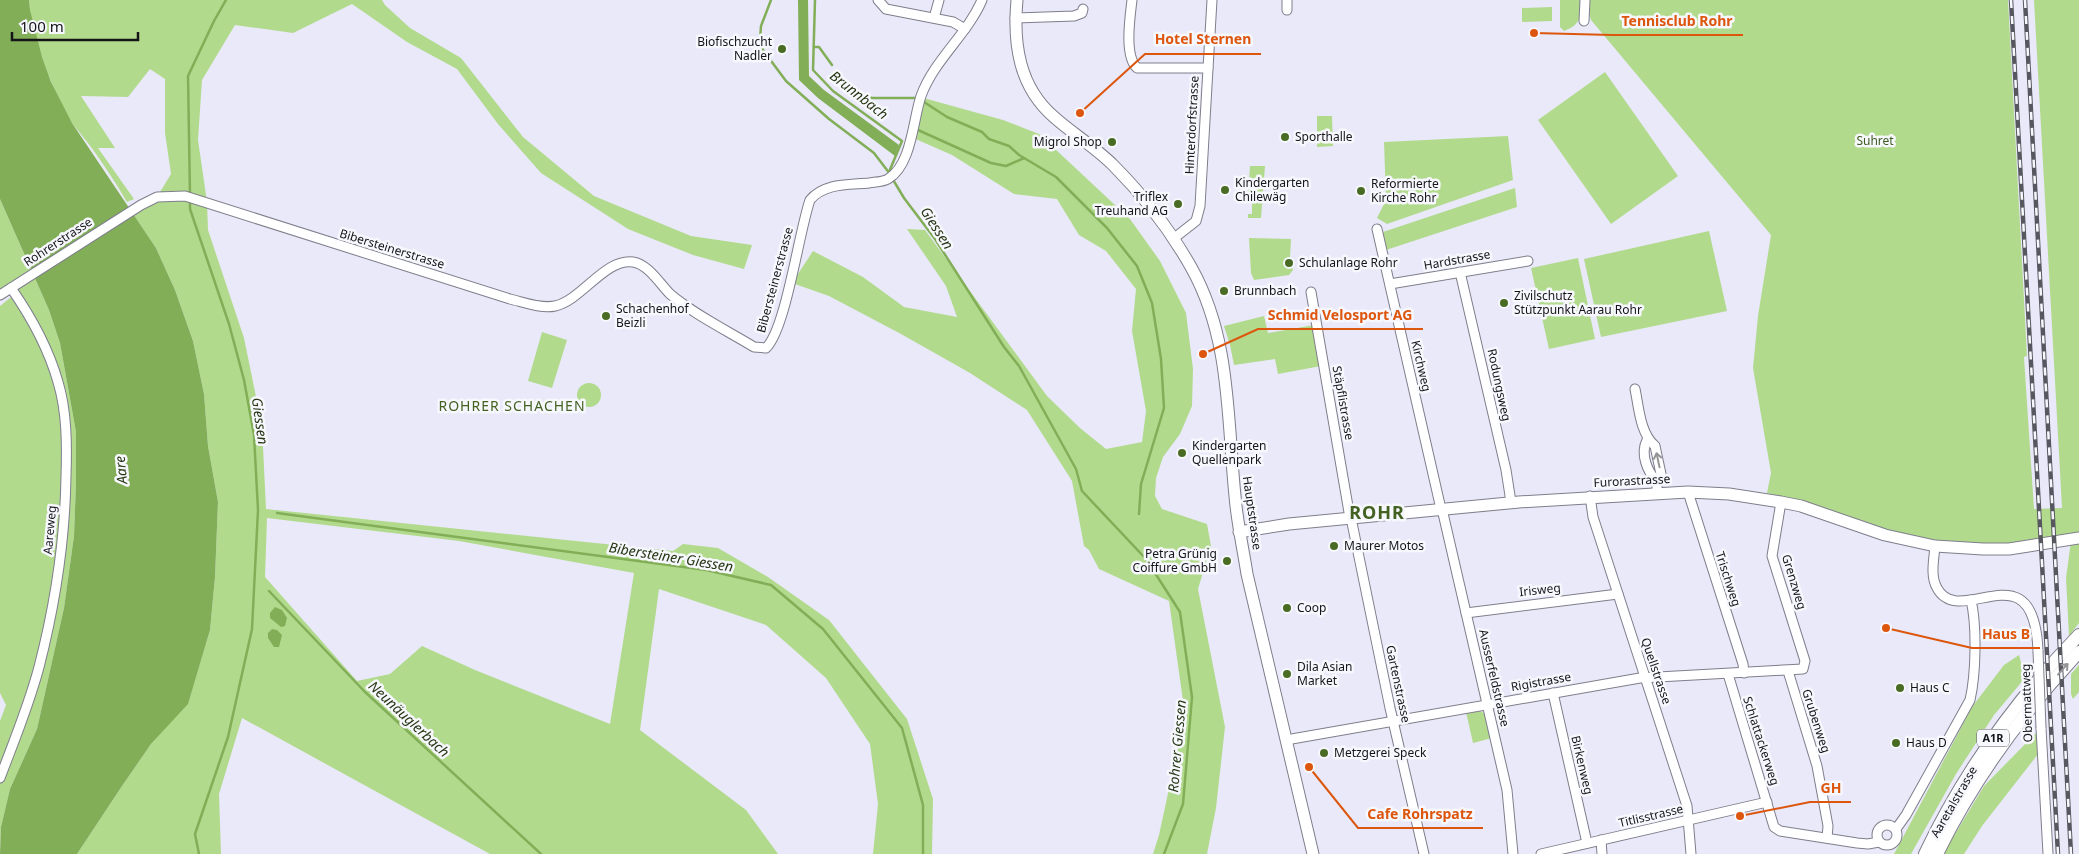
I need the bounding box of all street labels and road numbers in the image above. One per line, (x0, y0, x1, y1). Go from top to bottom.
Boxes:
street label: Hinterdorfstrasse (1180, 75, 1203, 175)
street label: Rohrerstrasse (20, 213, 95, 270)
street label: Bibersteinerstrasse (338, 224, 447, 273)
street label: Bibersteinerstrasse (752, 225, 797, 335)
street label: Hardstrasse (1422, 245, 1492, 274)
street label: Kirchweg (1407, 339, 1436, 393)
street label: Rodungsweg (1484, 347, 1515, 423)
street label: Stäpflistrasse (1329, 364, 1358, 442)
street label: Furorastrasse (1593, 470, 1671, 491)
street label: Hauptstrasse (1239, 475, 1266, 551)
street label: Aareweg (39, 505, 60, 555)
street label: Trischweg (1712, 549, 1745, 608)
street label: Grenzweg (1778, 552, 1811, 612)
street label: Irisweg (1518, 579, 1561, 600)
street label: Ausserfeldstrasse (1475, 628, 1514, 728)
street label: Quellstrasse (1637, 635, 1676, 707)
street label: Gartenstrasse (1382, 644, 1415, 724)
street label: Obermattweg (2017, 663, 2036, 743)
street label: Rigistrasse (1509, 668, 1573, 695)
street label: Grubenweg (1798, 687, 1835, 755)
street label: Schlattackerweg (1739, 694, 1784, 787)
road number: A1R (1977, 730, 2009, 746)
street label: Birkenweg (1567, 734, 1598, 796)
street label: Aaretalstrasse (1926, 763, 1981, 841)
street label: Titlisstrasse (1617, 800, 1685, 831)

